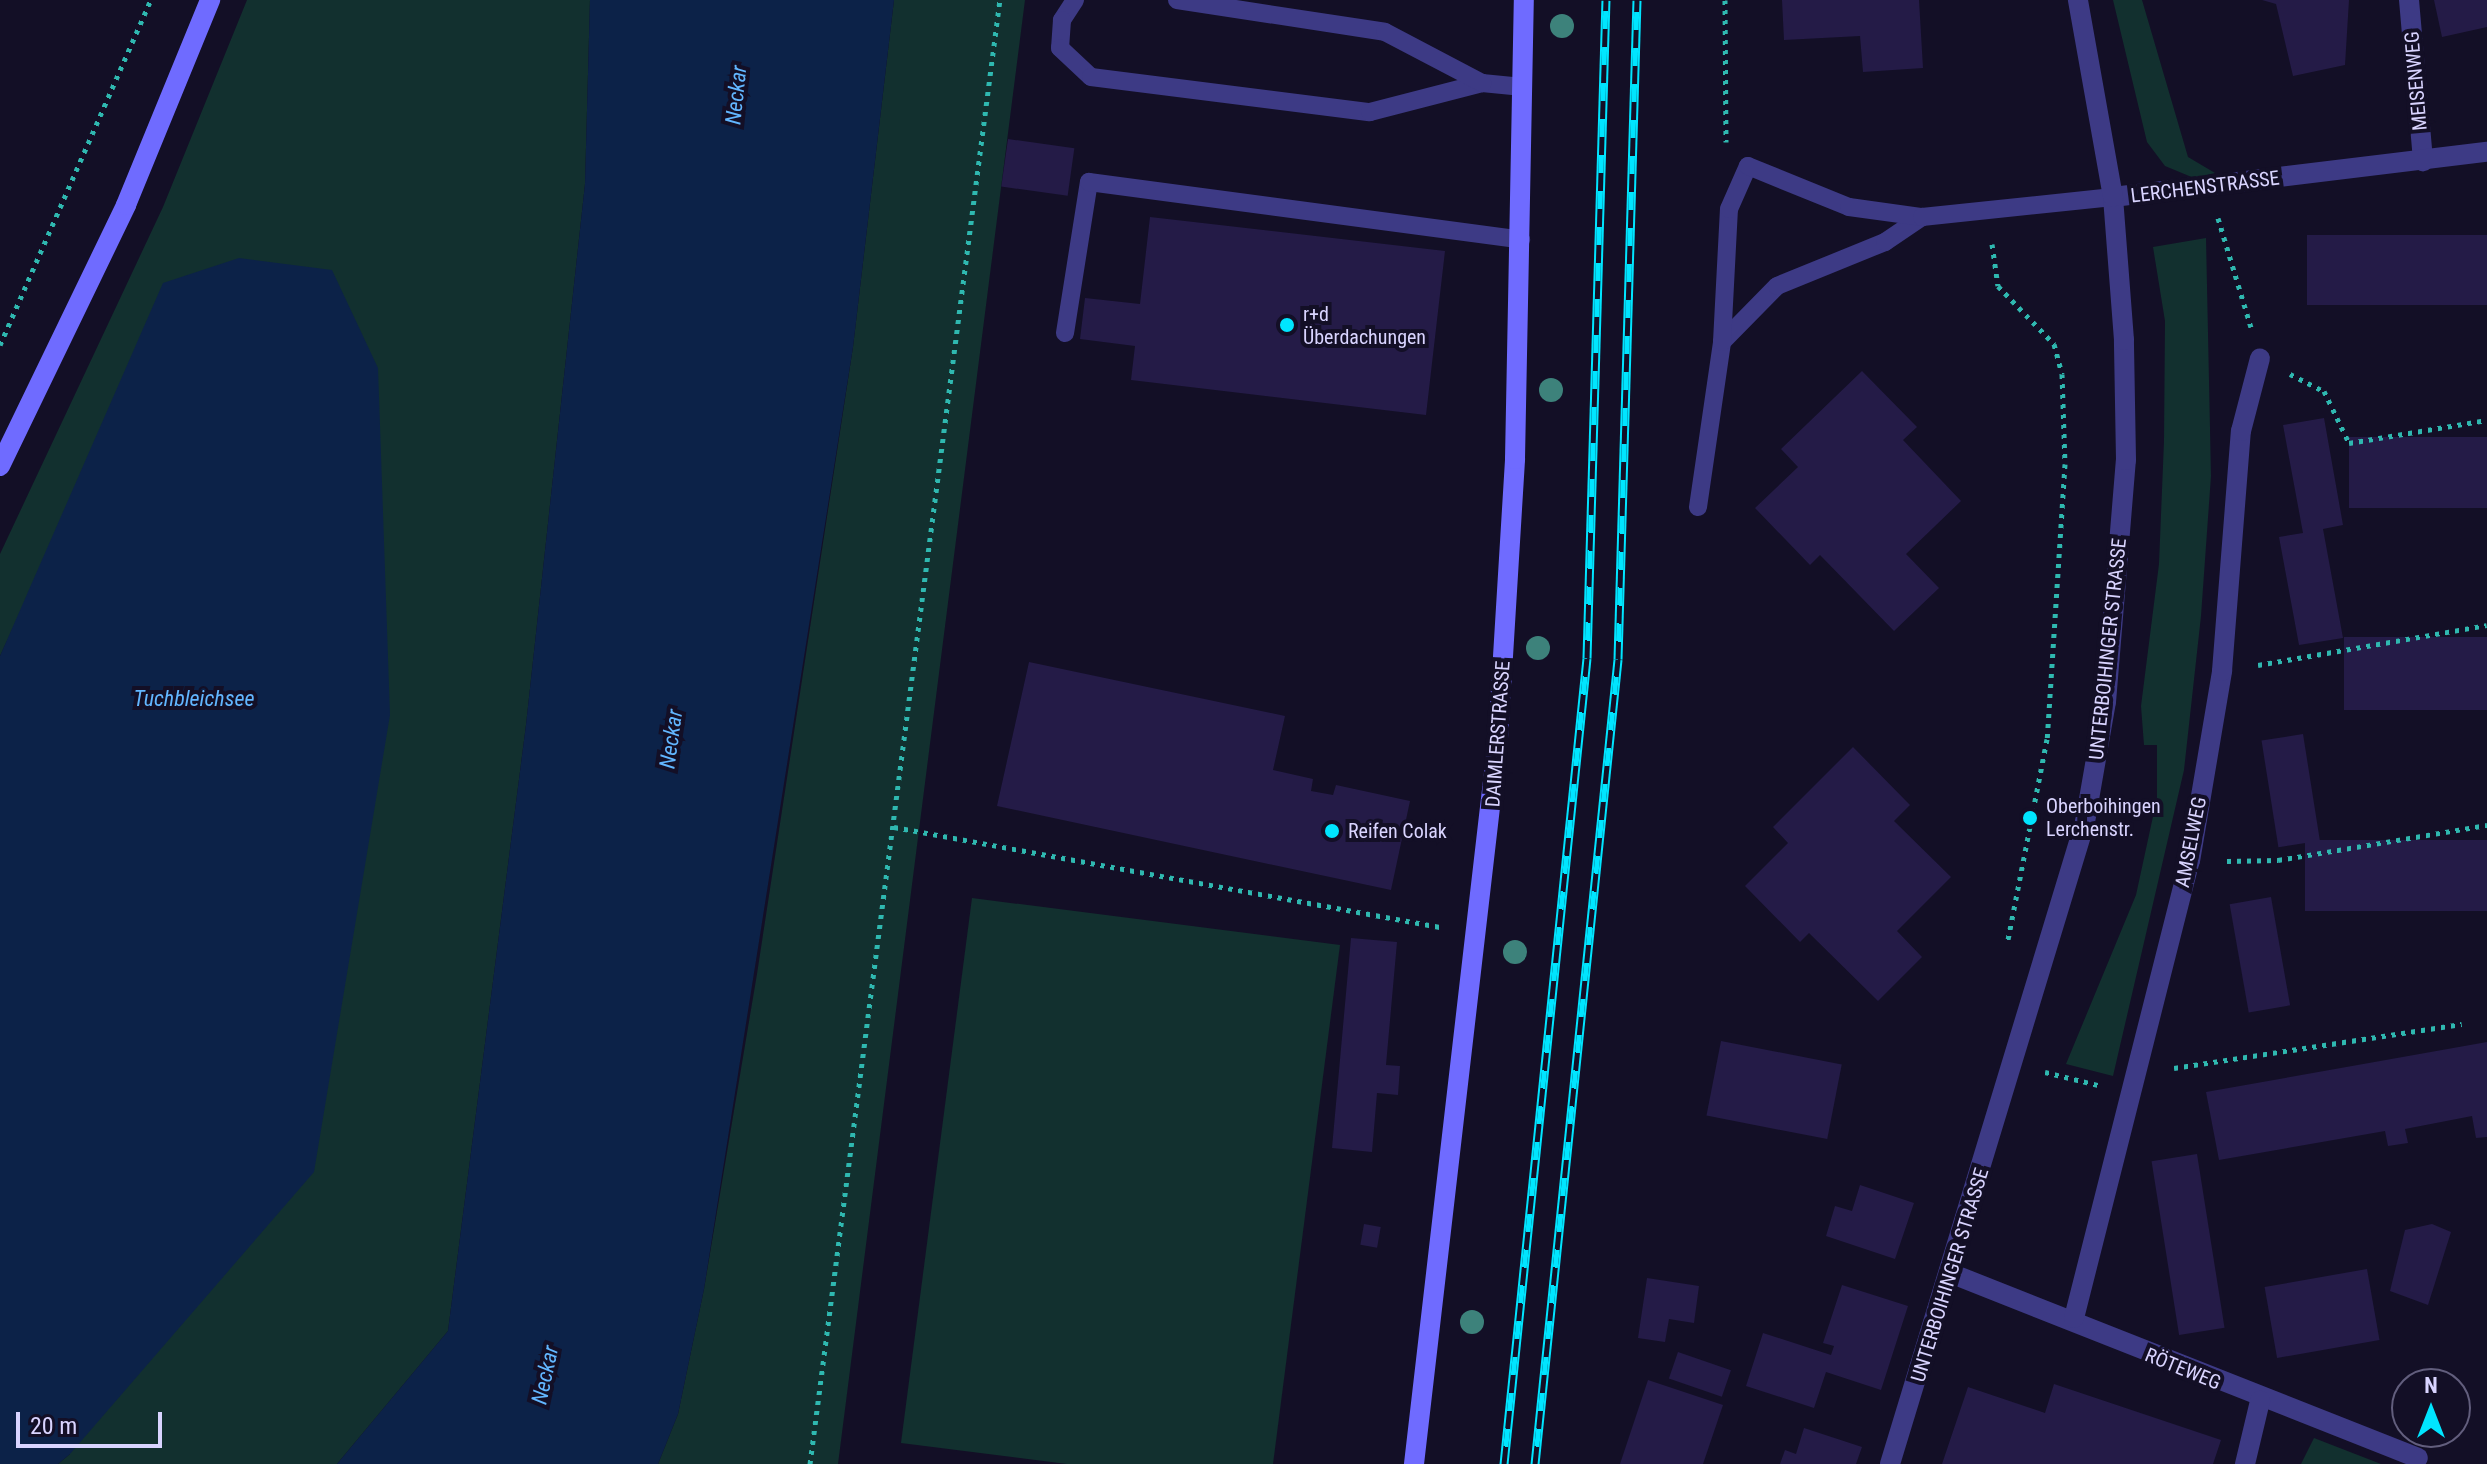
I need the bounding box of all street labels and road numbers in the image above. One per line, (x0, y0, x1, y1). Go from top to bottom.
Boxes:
street label: MEISENWEG (2400, 30, 2432, 132)
street label: LERCHENSTRASSE (2129, 166, 2281, 208)
street label: UNTERBOIHINGER STRASSE (2084, 537, 2132, 761)
street label: DAIMLERSTRASSE (1481, 660, 1515, 808)
street label: AMSELWEG (2170, 795, 2212, 889)
street label: UNTERBOIHINGER STRASSE (1906, 1165, 1994, 1385)
street label: RÖTEWEG (2142, 1343, 2224, 1395)

